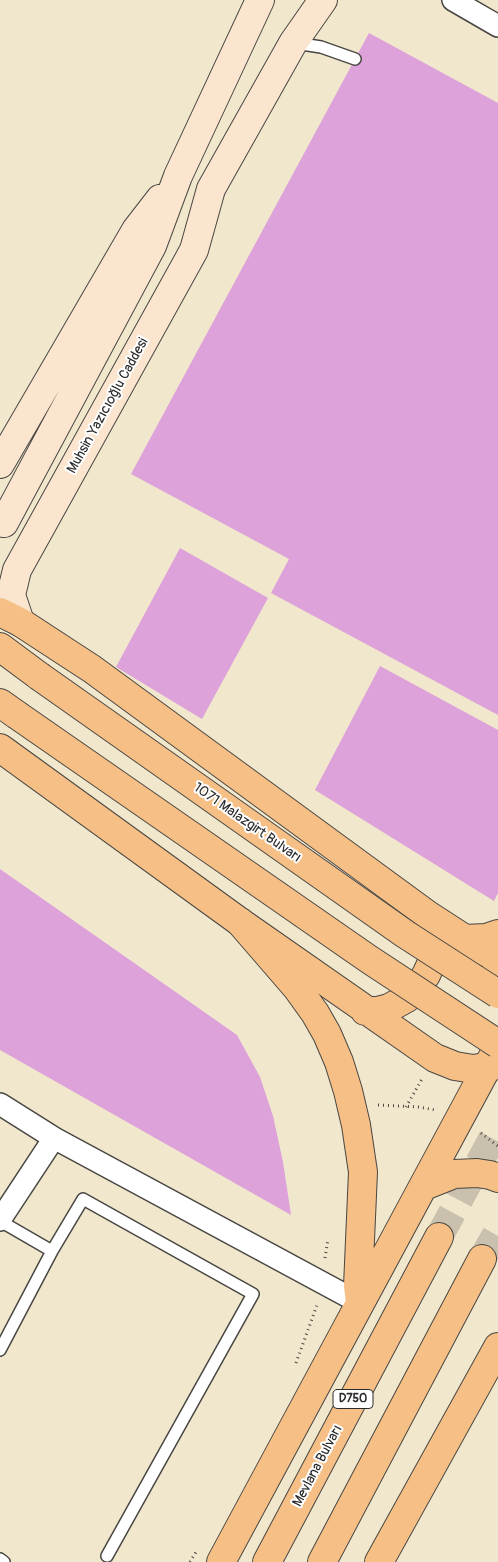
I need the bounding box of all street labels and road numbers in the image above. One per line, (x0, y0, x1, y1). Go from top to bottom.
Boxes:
street label: Muhsin Yazıcıoğlu Caddesi (64, 335, 152, 477)
street label: 1071 Malazgirt Bulvarı (190, 779, 304, 867)
road number: D750 (333, 1390, 373, 1408)
street label: Mevlana Bulvarı (289, 1422, 347, 1510)

